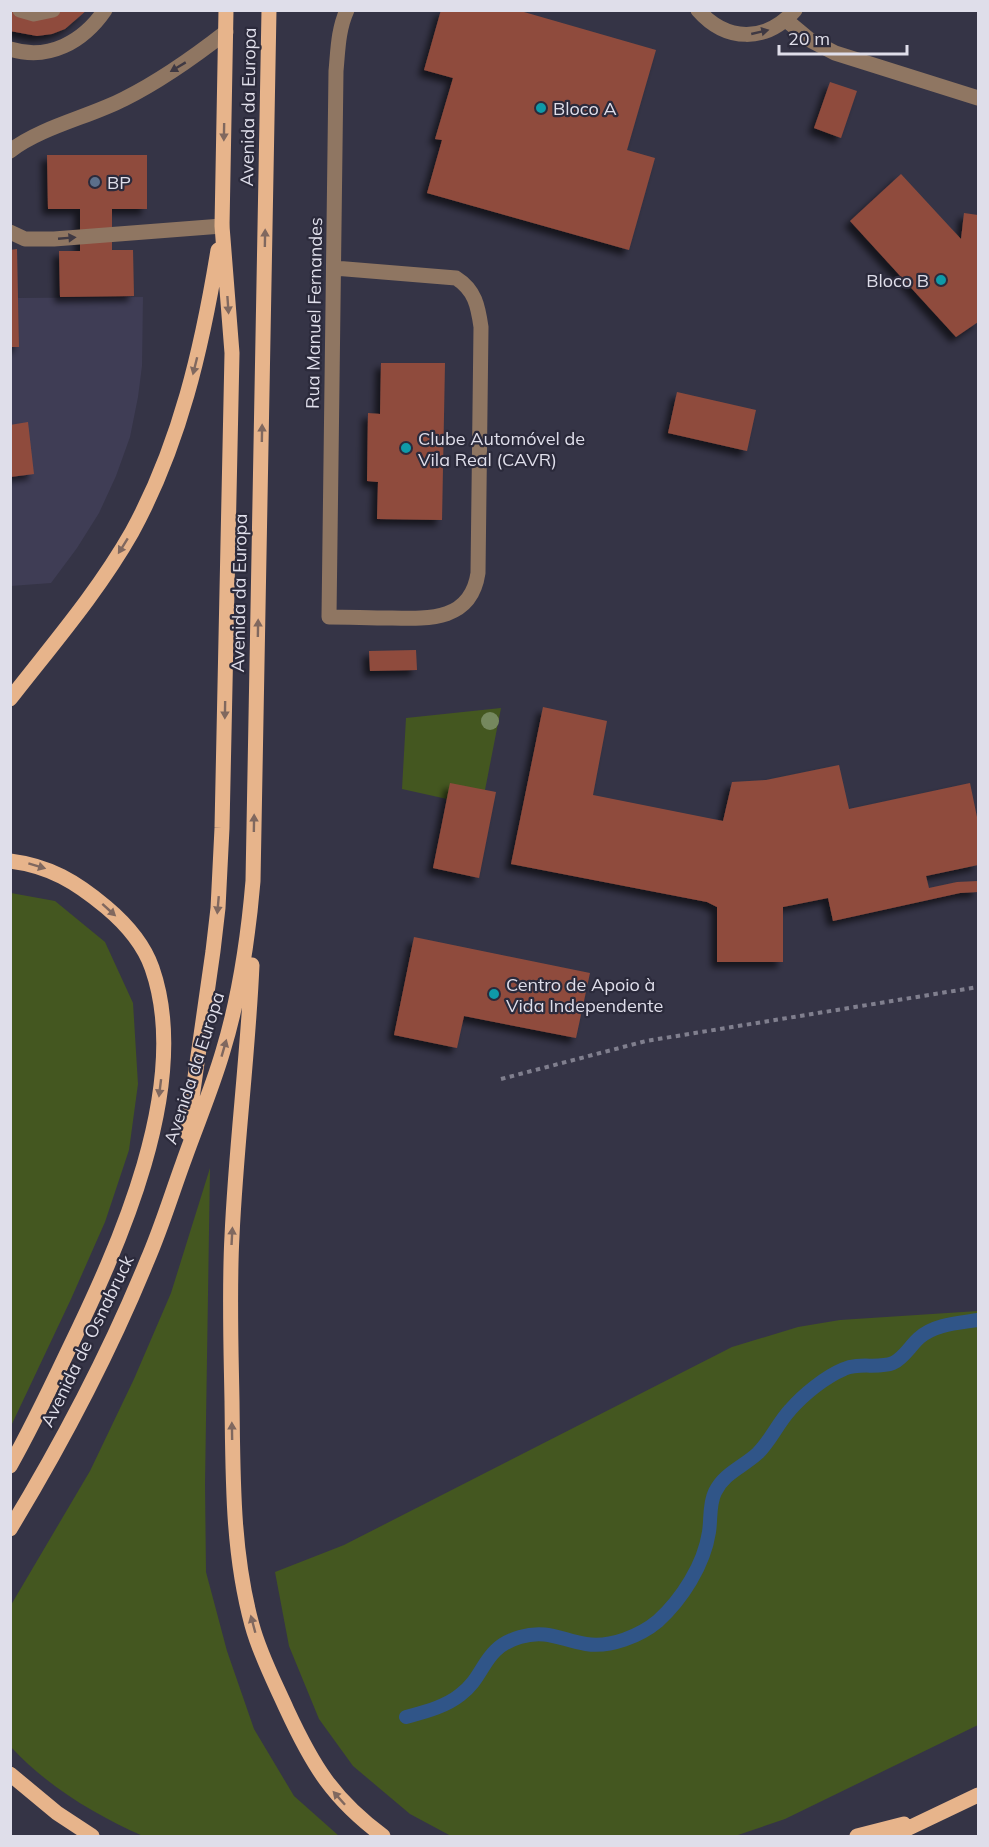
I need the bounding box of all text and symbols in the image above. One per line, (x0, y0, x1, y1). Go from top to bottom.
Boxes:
scale bar (779, 18, 906, 56)
street label: Avenida da Europa (235, 27, 261, 187)
one-way arrow (751, 27, 769, 37)
text: 20 m (788, 27, 830, 50)
one-way arrow (170, 61, 186, 72)
place label: Bloco A (553, 97, 617, 120)
marker: Bloco A (534, 101, 548, 115)
one-way arrow (219, 122, 229, 141)
place label: BP (107, 171, 131, 194)
marker: BP (88, 175, 102, 189)
street label: Rua Manuel Fernandes (301, 217, 327, 409)
one-way arrow (261, 229, 270, 248)
one-way arrow (58, 234, 77, 243)
place label: Bloco B (866, 269, 929, 292)
marker: Bloco B (934, 273, 948, 287)
one-way arrow (223, 296, 233, 315)
one-way arrow (190, 357, 200, 375)
one-way arrow (257, 424, 266, 443)
place label: Clube Automóvel de Vila Real (CAVR) (418, 427, 585, 471)
marker: Clube Automóvel de Vila Real (CAVR) (399, 441, 413, 455)
street label: Avenida da Europa (226, 513, 252, 673)
one-way arrow (118, 538, 129, 554)
one-way arrow (253, 618, 263, 637)
one-way arrow (220, 701, 229, 720)
one-way arrow (249, 813, 259, 832)
one-way arrow (28, 862, 46, 871)
one-way arrow (213, 896, 223, 915)
one-way arrow (101, 903, 116, 917)
place label: Centro de Apoio à Vida Independente (506, 973, 663, 1017)
marker: Centro de Apoio à Vida Independente (487, 987, 501, 1001)
street label: Avenida da Europa (159, 989, 229, 1147)
one-way arrow (220, 1039, 229, 1057)
one-way arrow (156, 1078, 165, 1097)
one-way arrow (227, 1227, 236, 1246)
street label: Avenida de Osnabruck (35, 1251, 139, 1431)
one-way arrow (227, 1422, 237, 1441)
one-way arrow (247, 1615, 257, 1634)
one-way arrow (332, 1790, 346, 1805)

